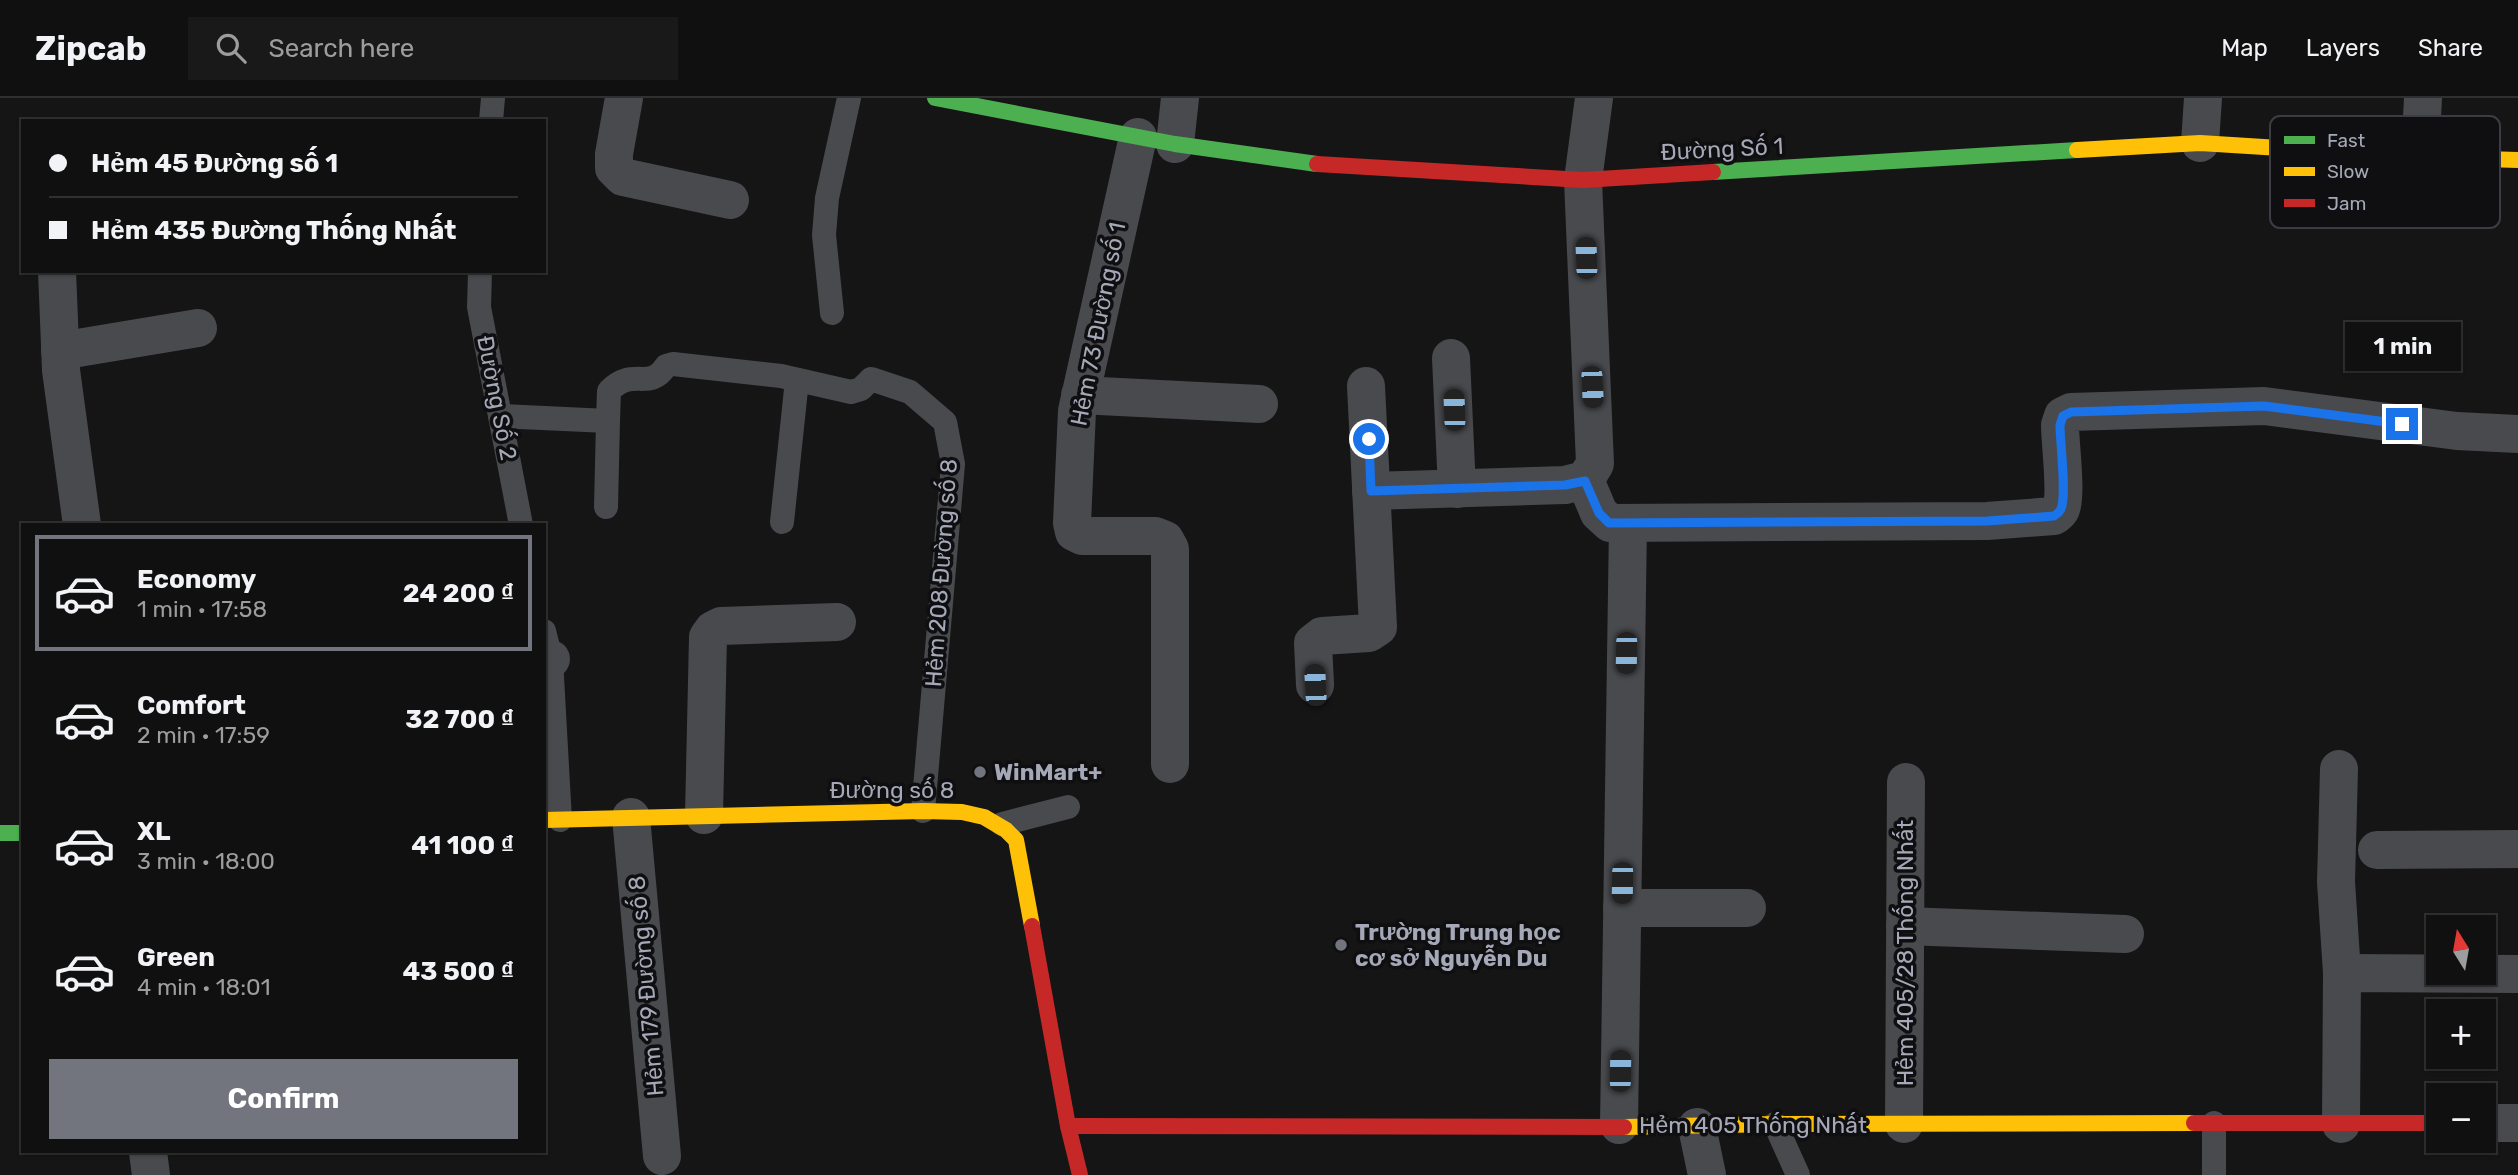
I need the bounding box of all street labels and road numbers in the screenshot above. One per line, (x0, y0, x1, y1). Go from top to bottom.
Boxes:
street label: Đường Số 1 (1660, 132, 1784, 166)
street label: Hẻm 73 Đường số 1 (1065, 220, 1131, 428)
street label: Đường Số 2 (471, 333, 523, 463)
street label: Hẻm 208 Đường số 8 (919, 458, 963, 688)
street label: Đường số 8 (829, 776, 955, 804)
street label: Hẻm 405/28 Thống Nhất (1891, 820, 1919, 1086)
street label: Hẻm 179 Đường số 8 (622, 875, 670, 1097)
street label: Hẻm 405 Thống Nhất (1639, 1111, 1867, 1139)

